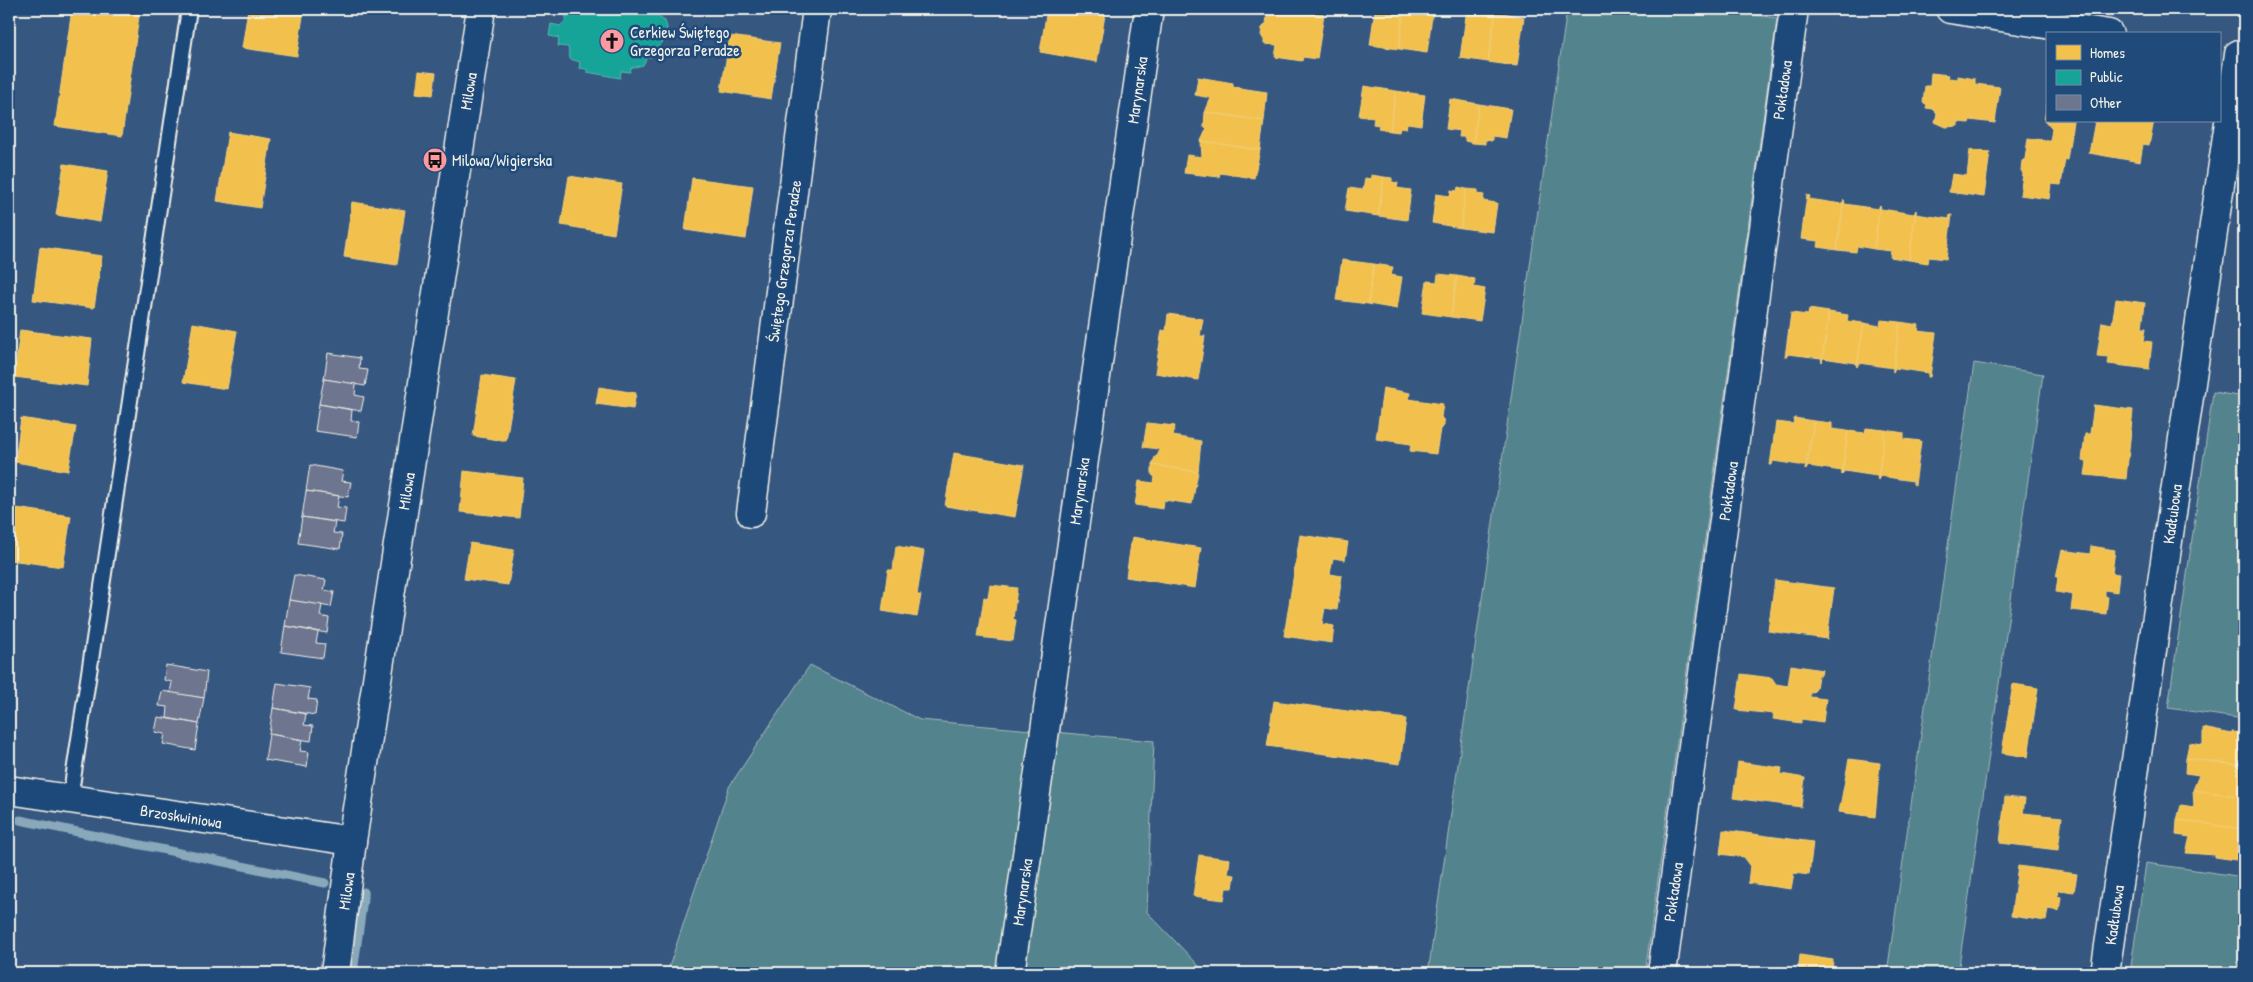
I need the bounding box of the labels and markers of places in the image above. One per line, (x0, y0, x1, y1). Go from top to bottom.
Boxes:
place label: Cerkiew Świętego Grzegorza Peradze (630, 21, 740, 61)
church icon: Cerkiew Świętego Grzegorza Peradze (599, 28, 625, 54)
bus stop icon: Milowa/Wigierska (422, 147, 448, 173)
place label: Milowa/Wigierska (452, 149, 552, 171)

